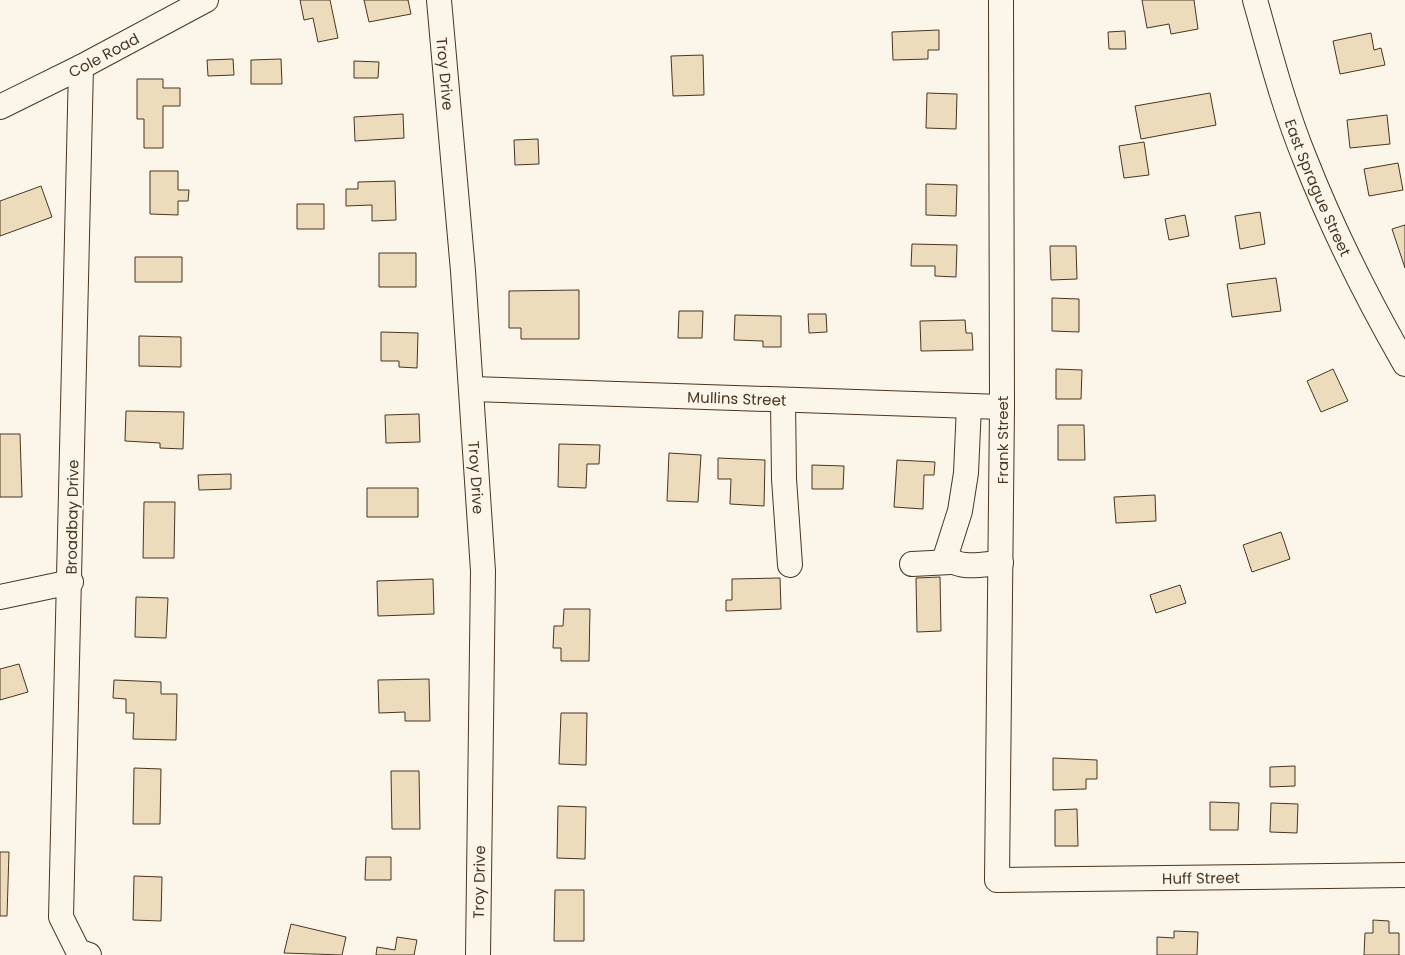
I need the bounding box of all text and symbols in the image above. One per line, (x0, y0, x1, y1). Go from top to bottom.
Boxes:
street label: Cole Road (65, 27, 143, 82)
street label: Troy Drive (432, 36, 459, 111)
street label: East Sprague Street (1280, 116, 1357, 259)
street label: Mullins Street (687, 386, 787, 410)
street label: Frank Street (992, 396, 1013, 484)
street label: Troy Drive (464, 440, 490, 515)
street label: Broadbay Drive (60, 459, 84, 575)
street label: Troy Drive (468, 845, 490, 919)
street label: Huff Street (1162, 867, 1240, 888)

